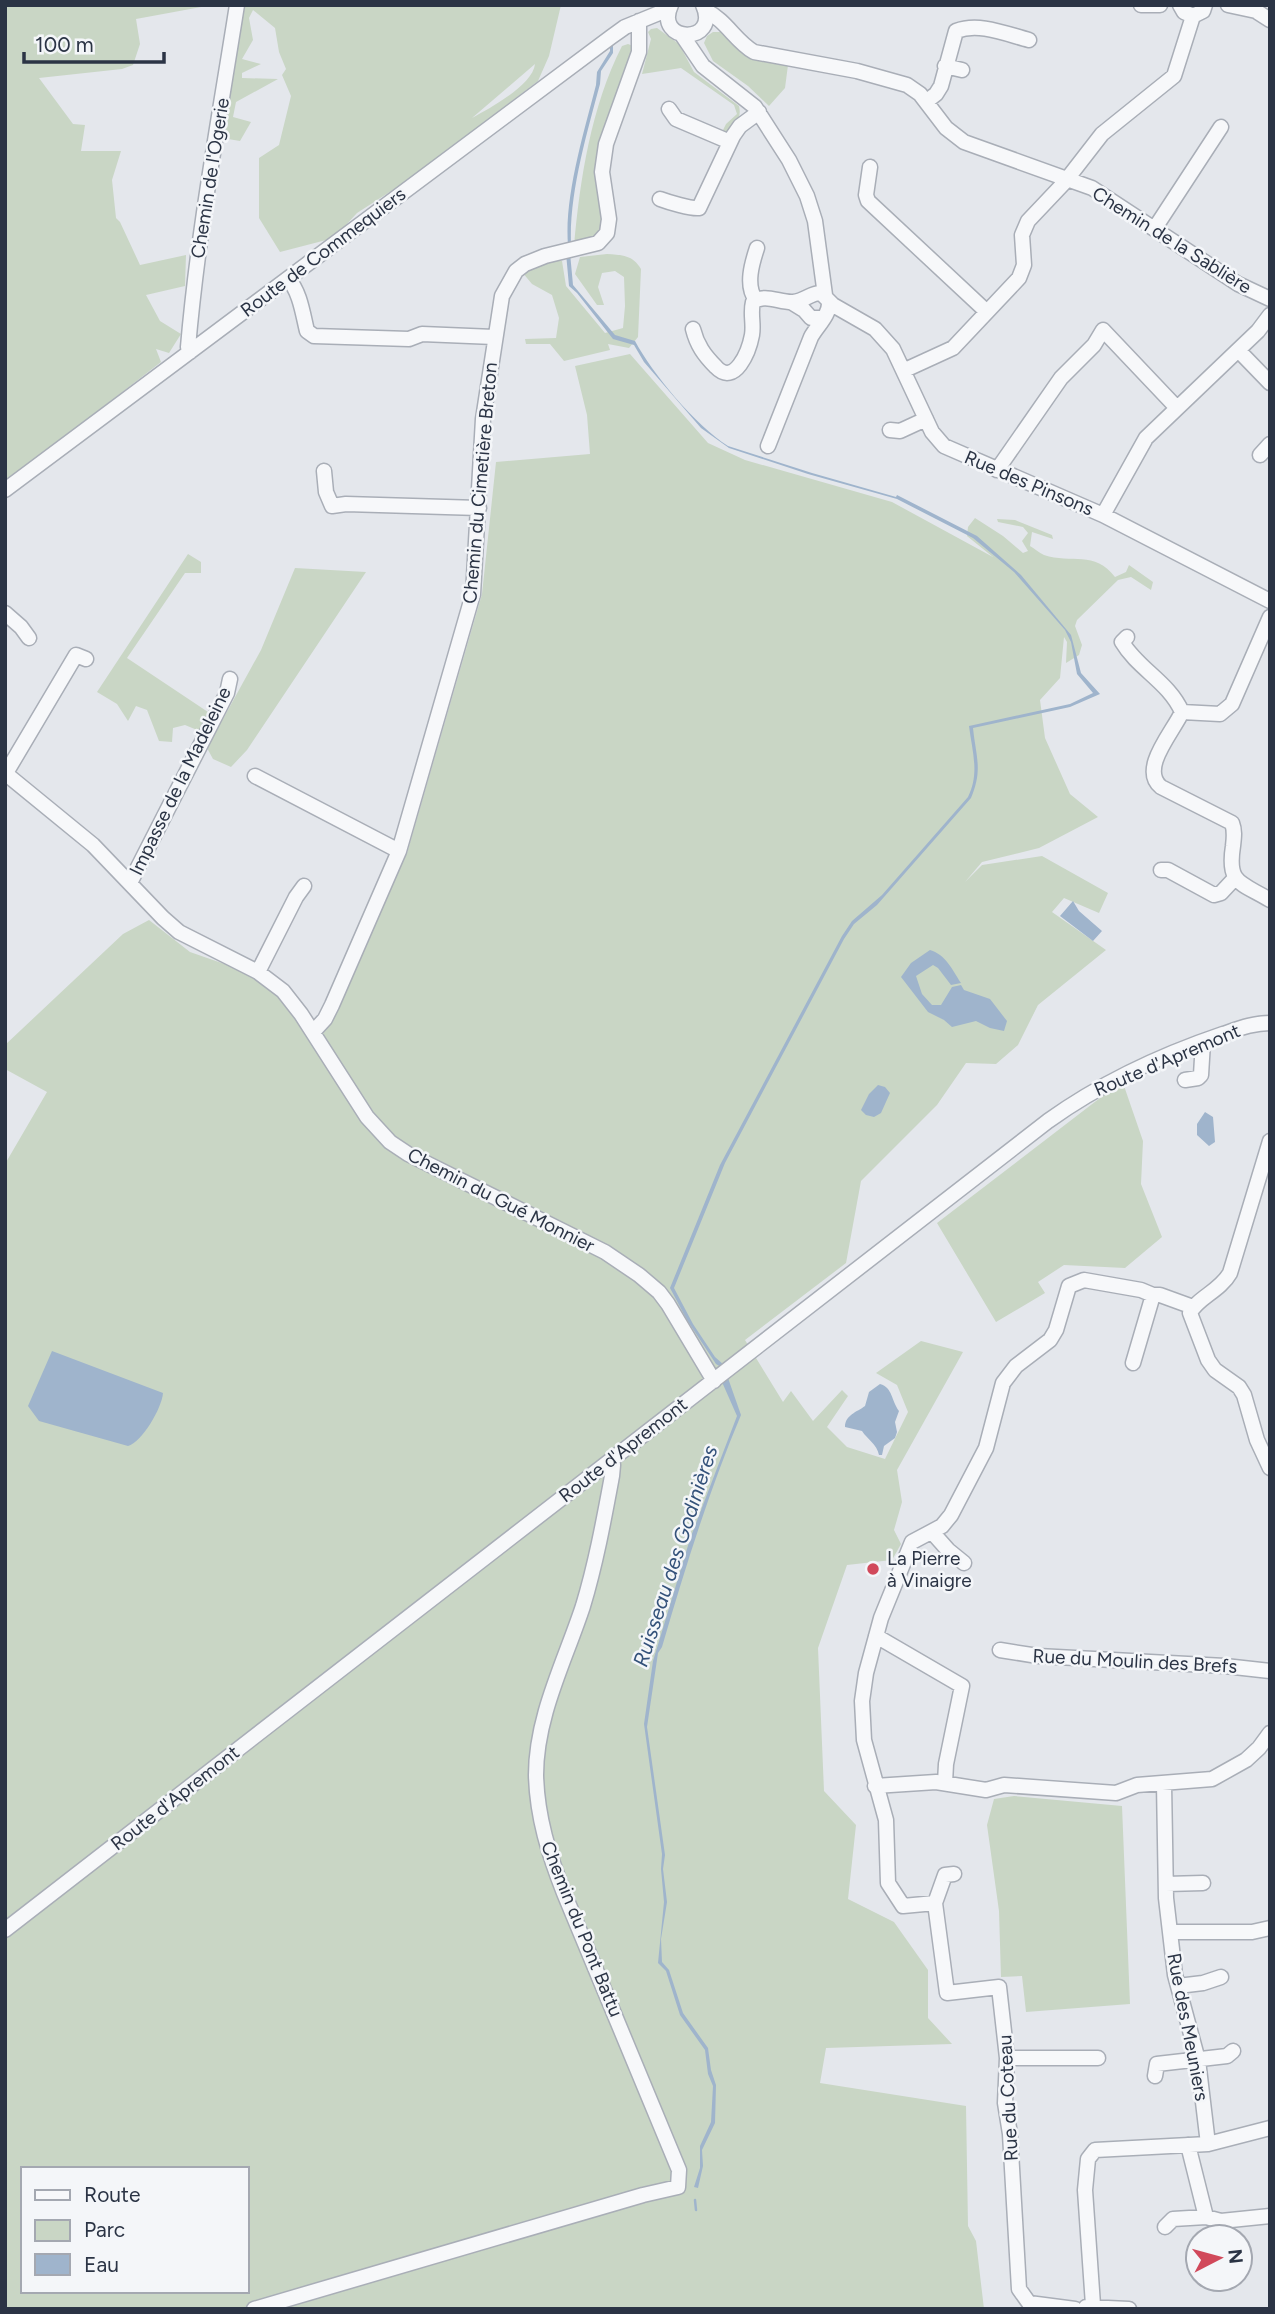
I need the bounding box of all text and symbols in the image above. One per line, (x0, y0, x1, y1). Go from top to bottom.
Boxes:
scale bar (24, 21, 164, 65)
text: 100 m (35, 32, 94, 57)
street label: Chemin de l'Ogerie (186, 96, 234, 260)
street label: Route de Commequiers (236, 182, 410, 322)
street label: Chemin de la Sablière (1088, 182, 1256, 298)
street label: Chemin du Cimetière Breton (458, 361, 502, 605)
street label: Rue des Pinsons (961, 445, 1097, 521)
street label: Impasse de la Madeleine (124, 683, 236, 879)
street label: Route d'Apremont (1090, 1019, 1244, 1101)
street label: Chemin du Gué Monnier (404, 1143, 599, 1257)
street label: Route d'Apremont (554, 1393, 692, 1507)
water label: Ruisseau des Godinières (627, 1442, 723, 1670)
place label: La Pierre à Vinaigre (887, 1547, 972, 1592)
marker: La Pierre à Vinaigre (865, 1561, 881, 1577)
street label: Rue du Moulin des Brefs (1032, 1644, 1238, 1678)
street label: Route d'Apremont (106, 1741, 244, 1855)
street label: Chemin du Pont Battu (536, 1838, 628, 2020)
street label: Rue des Meuniers (1162, 1951, 1214, 2103)
street label: Rue du Coteau (993, 2034, 1023, 2162)
legend (21, 2167, 248, 2293)
text: Route (84, 2182, 140, 2207)
text: Parc (84, 2217, 125, 2242)
north arrow (1184, 2223, 1254, 2293)
text: N (1223, 2248, 1248, 2265)
text: Eau (84, 2252, 119, 2277)

